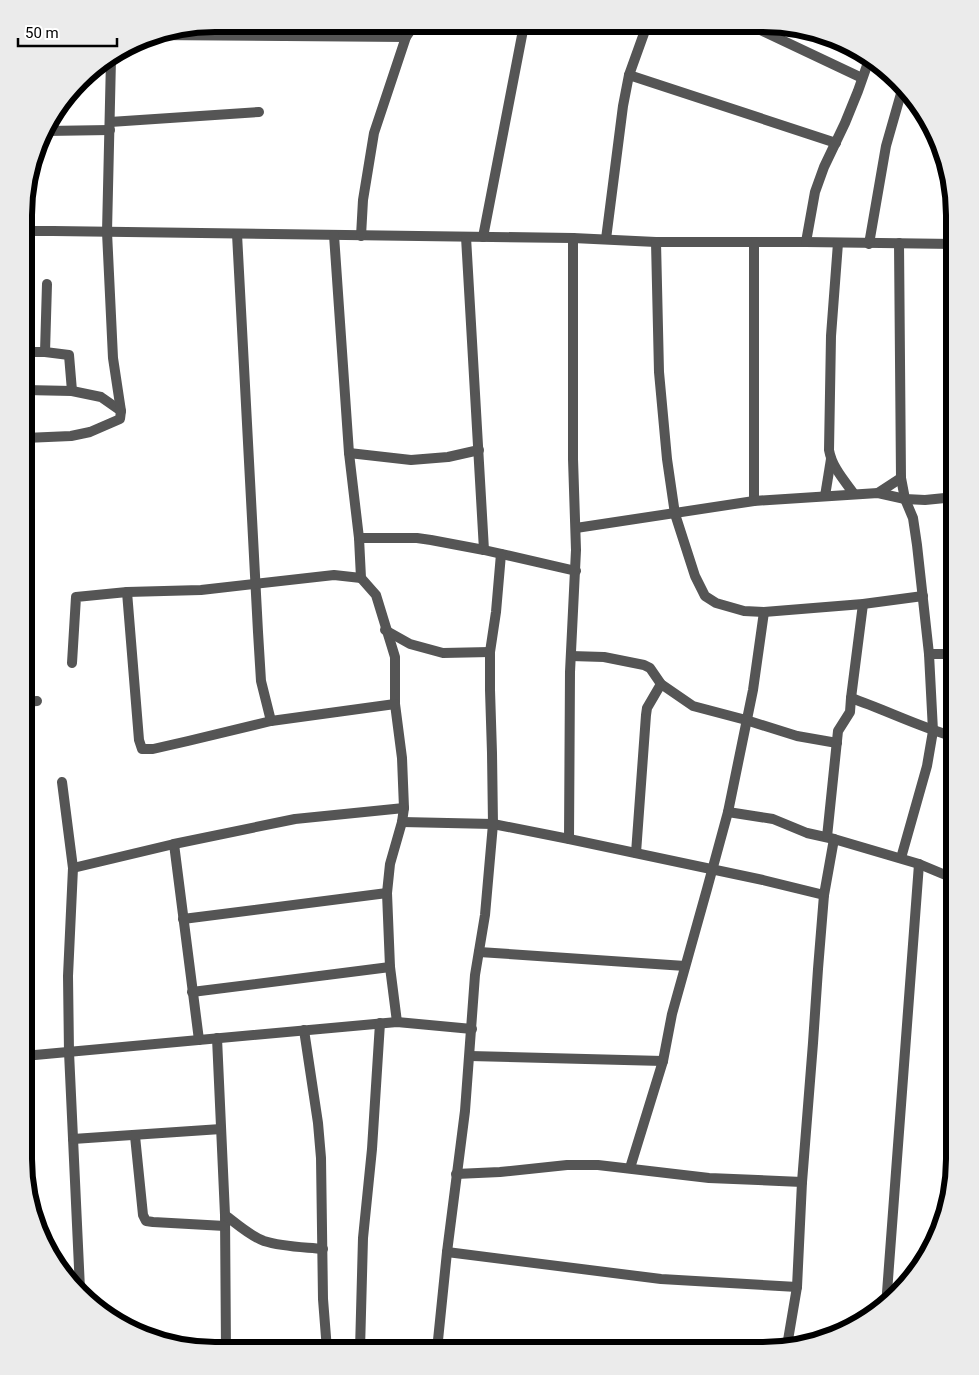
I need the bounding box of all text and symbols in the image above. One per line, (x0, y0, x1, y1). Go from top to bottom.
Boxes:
scale bar (18, 15, 116, 47)
text: 50 m (25, 24, 59, 42)

